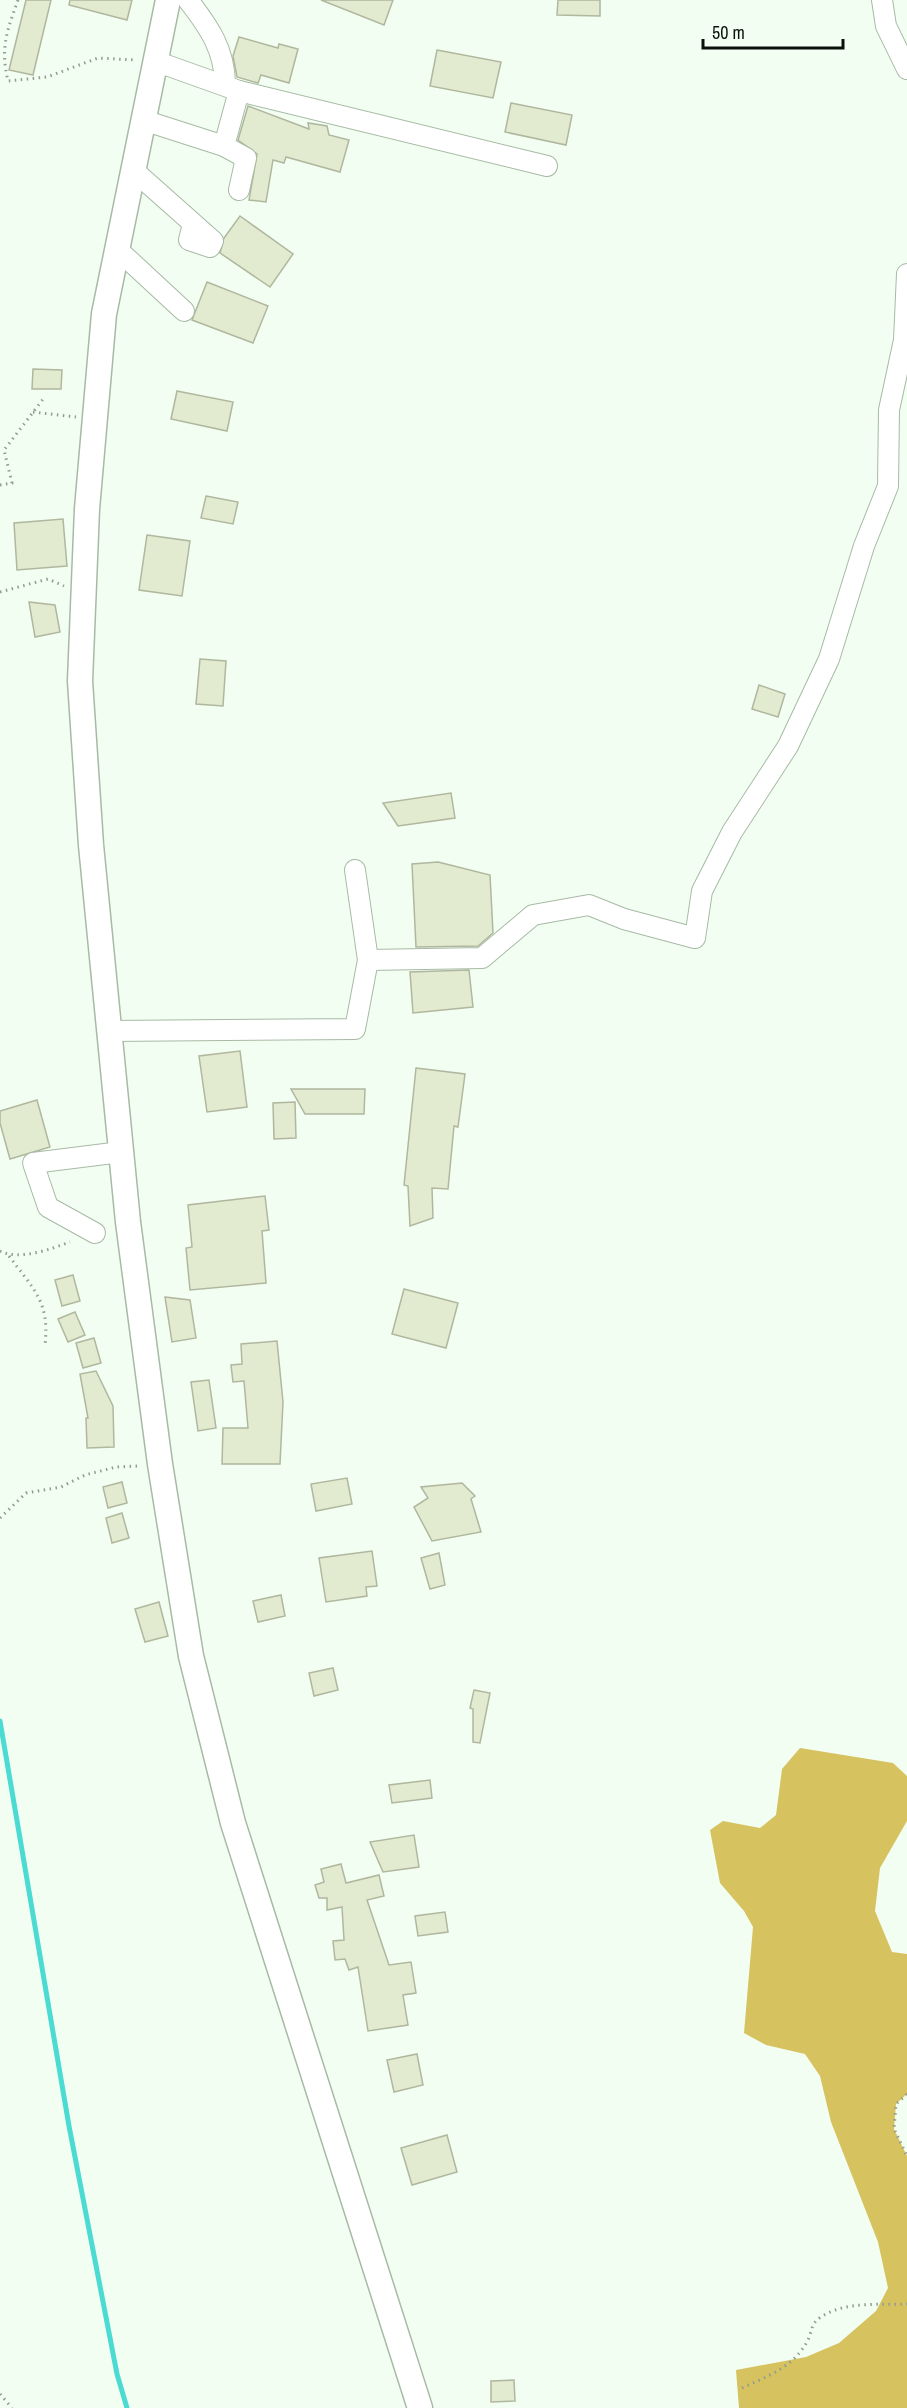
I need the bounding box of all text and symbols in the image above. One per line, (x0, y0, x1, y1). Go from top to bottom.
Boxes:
scale bar (703, 12, 842, 50)
text: 50 m (712, 20, 745, 45)

